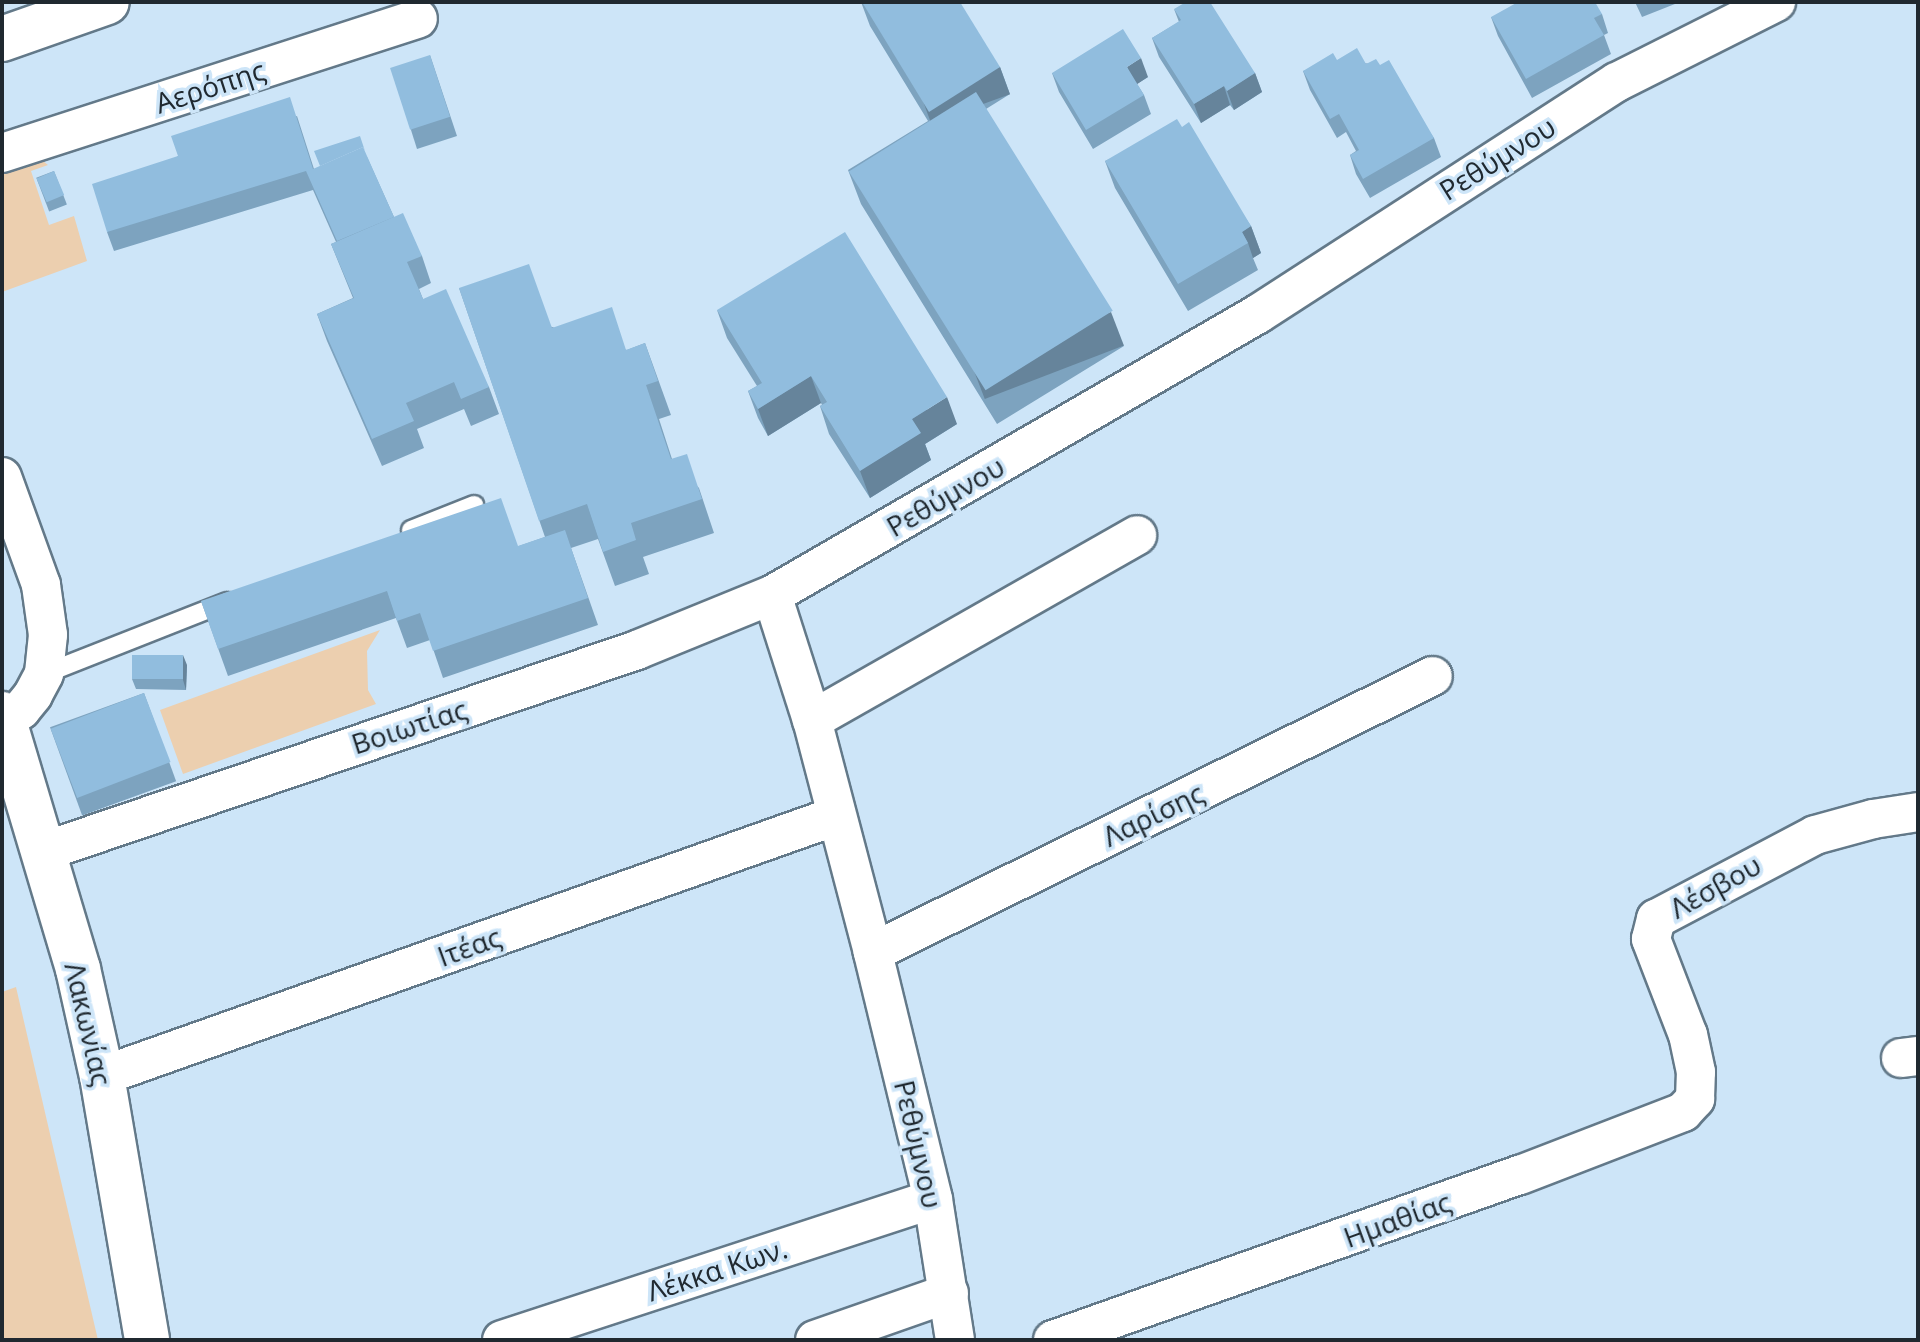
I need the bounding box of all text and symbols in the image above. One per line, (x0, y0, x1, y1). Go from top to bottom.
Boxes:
street label: Αερόπης (151, 52, 269, 120)
street label: Ρεθύμνου (1433, 109, 1561, 207)
street label: Ρεθύμνου (880, 449, 1010, 543)
street label: Βοιωτίας (347, 692, 471, 760)
street label: Λαρίσης (1097, 775, 1209, 853)
street label: Λέσβου (1664, 847, 1766, 925)
street label: Ιτέας (433, 919, 505, 973)
street label: Λακωνίας (59, 959, 119, 1089)
street label: Ρεθύμνου (888, 1077, 950, 1211)
street label: Ημαθίας (1339, 1184, 1455, 1254)
street label: Λέκκα Κων. (643, 1231, 791, 1307)

